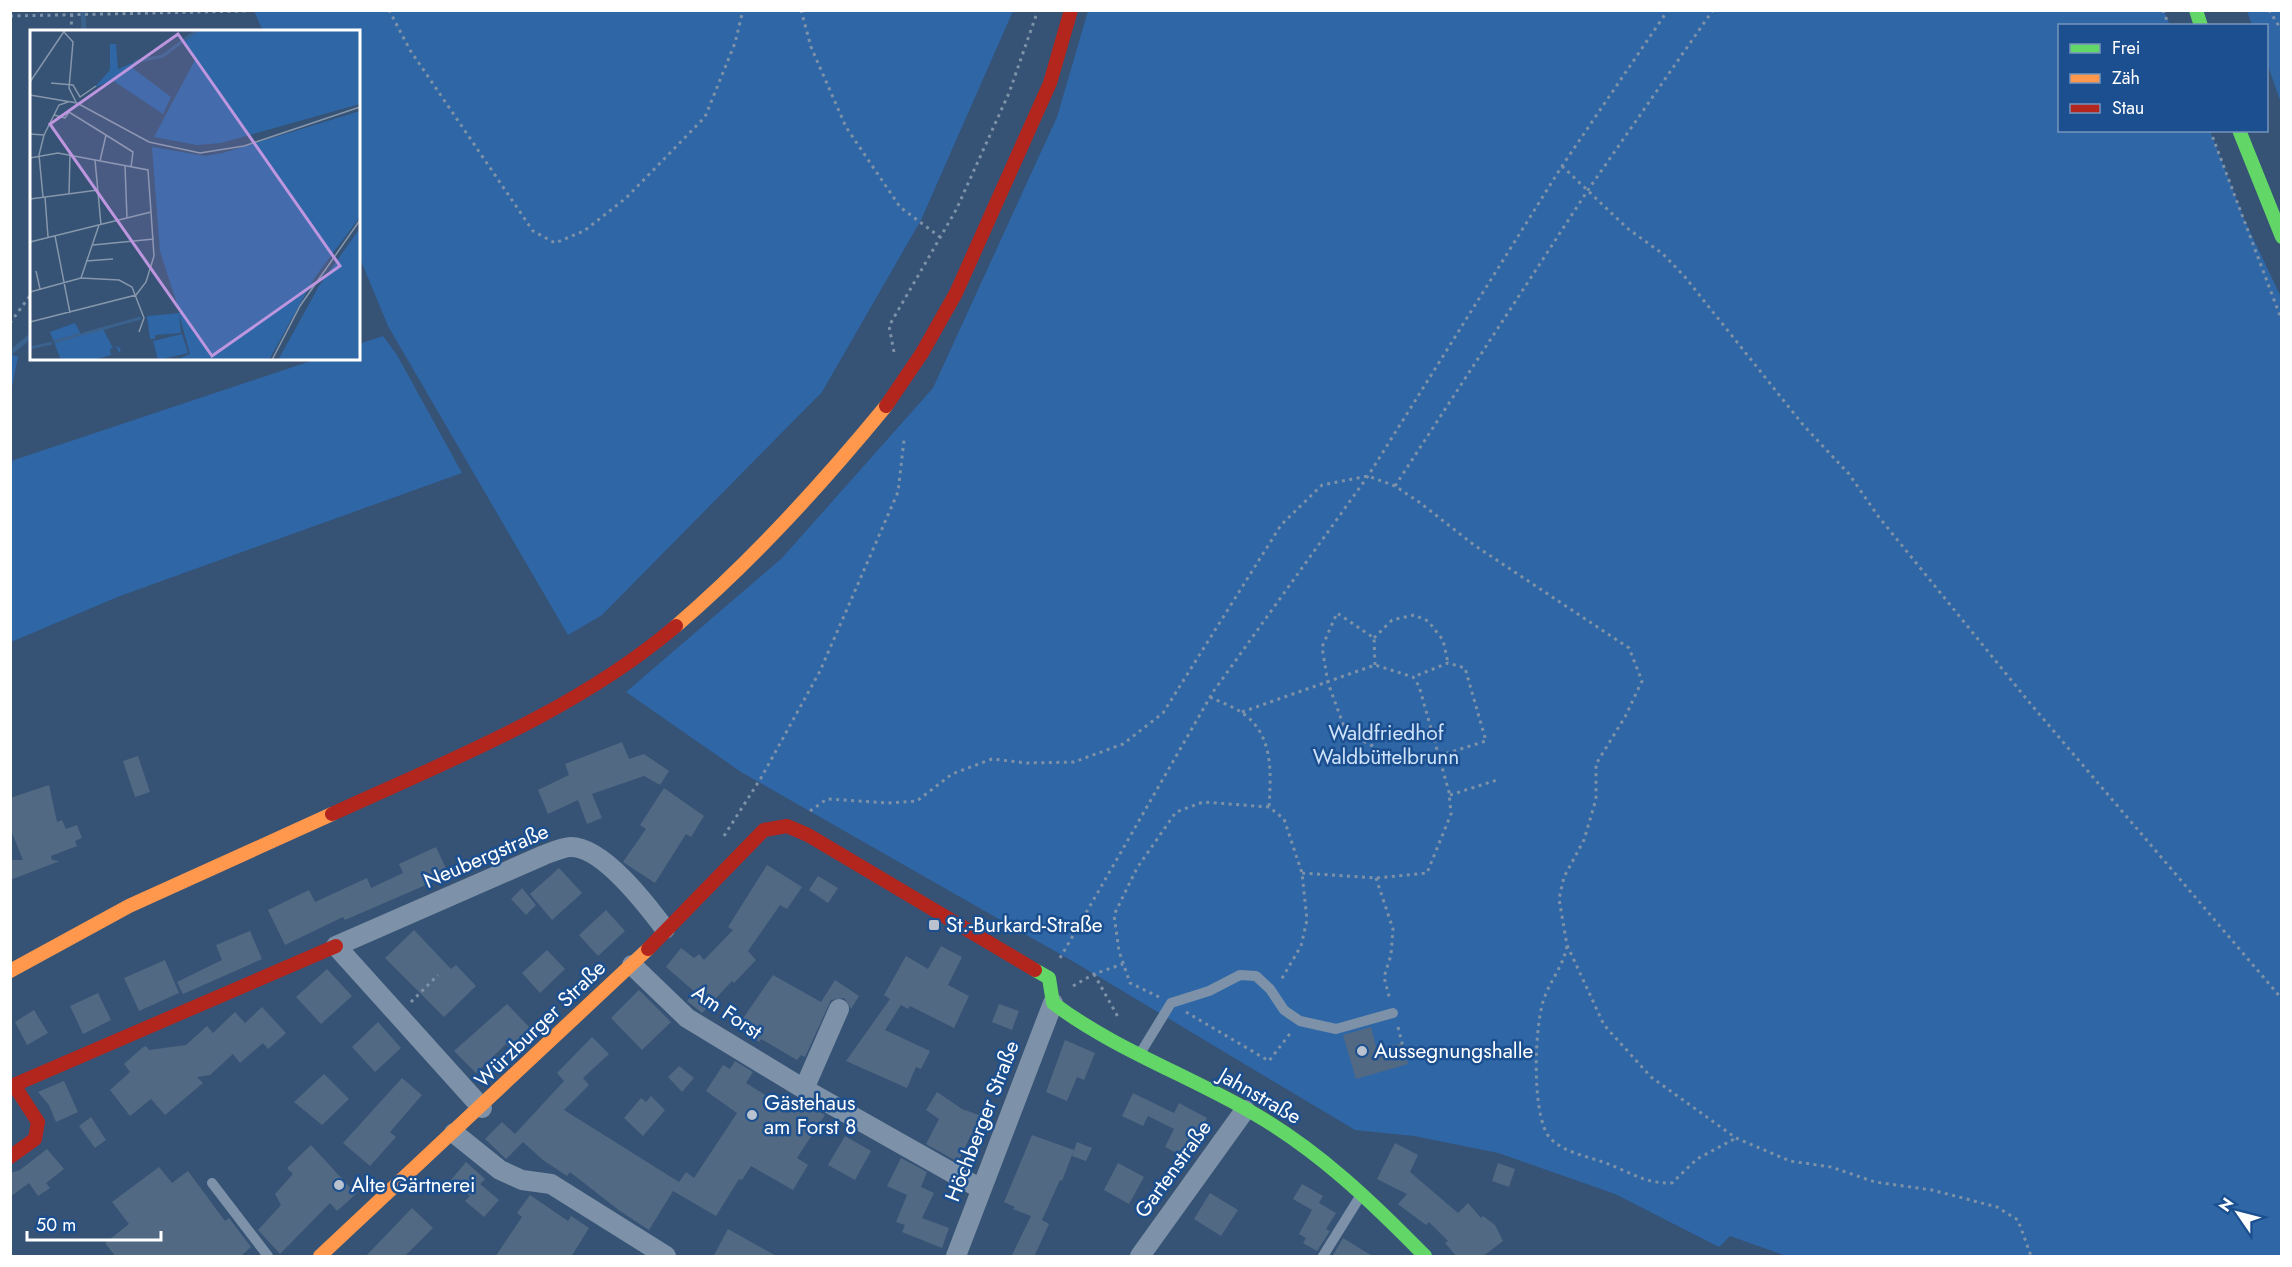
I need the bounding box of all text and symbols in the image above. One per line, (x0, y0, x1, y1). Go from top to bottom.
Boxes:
legend (2058, 24, 2268, 132)
inset map (30, 30, 360, 360)
text: Frei (2112, 35, 2141, 61)
text: Zäh (2112, 65, 2140, 91)
text: Stau (2112, 95, 2144, 121)
park label: Waldfriedhof Waldbüttelbrunn (1313, 718, 1459, 772)
street label: Neubergstraße (419, 816, 553, 896)
place label: St.-Burkard-Straße (946, 910, 1103, 940)
marker: St.-Burkard-Straße (927, 918, 941, 932)
street label: Würzburger Straße (468, 953, 612, 1095)
street label: Am Forst (686, 978, 768, 1046)
street label: Höchberger Straße (938, 1036, 1027, 1206)
place label: Aussegnungshalle (1374, 1036, 1533, 1066)
marker: Aussegnungshalle (1355, 1044, 1369, 1058)
street label: Jahnstraße (1211, 1059, 1307, 1132)
place label: Gästehaus am Forst 8 (764, 1088, 857, 1142)
marker: Gästehaus am Forst 8 (745, 1108, 759, 1122)
street label: Gartenstraße (1127, 1114, 1219, 1224)
place label: Alte Gärtnerei (351, 1170, 476, 1200)
marker: Alte Gärtnerei (332, 1178, 346, 1192)
north arrow (2208, 1183, 2268, 1243)
text: N (2213, 1193, 2239, 1216)
scale bar (27, 1204, 160, 1242)
text: 50 m (36, 1212, 76, 1238)

